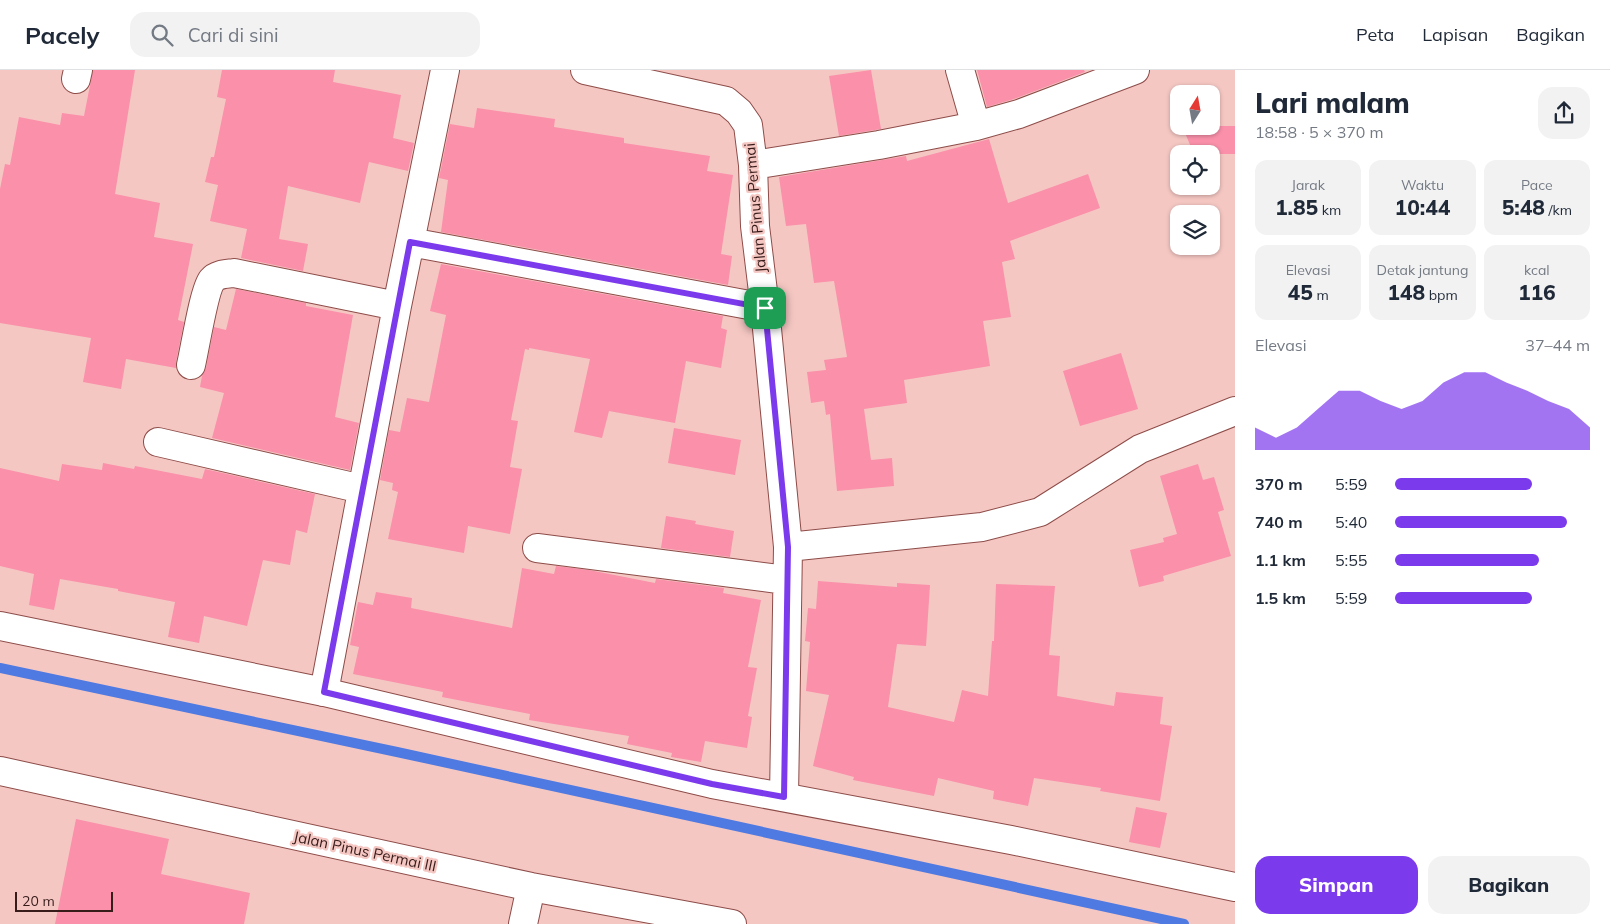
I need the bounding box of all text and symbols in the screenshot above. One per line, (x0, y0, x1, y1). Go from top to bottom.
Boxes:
search box (130, 12, 480, 57)
text: Pacely (25, 20, 100, 50)
icon: search (148, 21, 176, 49)
text: Cari di sini (188, 23, 279, 47)
text: Peta (1356, 23, 1394, 46)
text: Lapisan (1422, 23, 1488, 46)
text: Bagikan (1516, 23, 1585, 46)
north arrow (1170, 85, 1220, 135)
map controls (1170, 85, 1220, 255)
text: Lari malam (1255, 85, 1410, 120)
button: share (1538, 87, 1590, 139)
text: 18:58 · 5 × 370 m (1255, 122, 1384, 142)
street label: Jalan Pinus Permai (740, 142, 770, 274)
button: locate (1170, 145, 1220, 195)
text: Jarak (1291, 176, 1325, 194)
text: Waktu (1401, 176, 1444, 194)
text: Pace (1521, 176, 1553, 194)
text: 1.85 (1275, 194, 1318, 220)
text: 10:44 (1395, 194, 1450, 220)
text: 5:48 (1502, 194, 1545, 220)
text: km (1318, 201, 1341, 219)
text: /km (1545, 201, 1572, 219)
button: layers (1170, 205, 1220, 255)
text: Elevasi (1286, 261, 1331, 279)
text: Detak jantung (1377, 261, 1468, 279)
text: kcal (1524, 261, 1550, 279)
text: 45 (1288, 279, 1313, 305)
text: 148 (1387, 279, 1425, 305)
text: 116 (1518, 279, 1556, 305)
text: m (1313, 286, 1329, 304)
text: bpm (1425, 286, 1458, 304)
pin (744, 287, 786, 329)
icon: arrive (751, 294, 779, 322)
text: Elevasi (1255, 335, 1307, 355)
text: 37–44 m (1525, 335, 1590, 355)
text: 370 m (1255, 474, 1303, 494)
text: 5:59 (1335, 474, 1367, 494)
text: 740 m (1255, 512, 1303, 532)
text: 5:40 (1335, 512, 1367, 532)
text: 1.1 km (1255, 550, 1306, 570)
text: 5:55 (1335, 550, 1367, 570)
text: 1.5 km (1255, 588, 1306, 608)
text: 5:59 (1335, 588, 1367, 608)
street label: Jalan Pinus Permai III (292, 827, 438, 875)
button: Simpan (1255, 856, 1418, 914)
button: Bagikan (1428, 856, 1590, 914)
scale bar (15, 889, 112, 912)
text: 20 m (22, 892, 55, 910)

